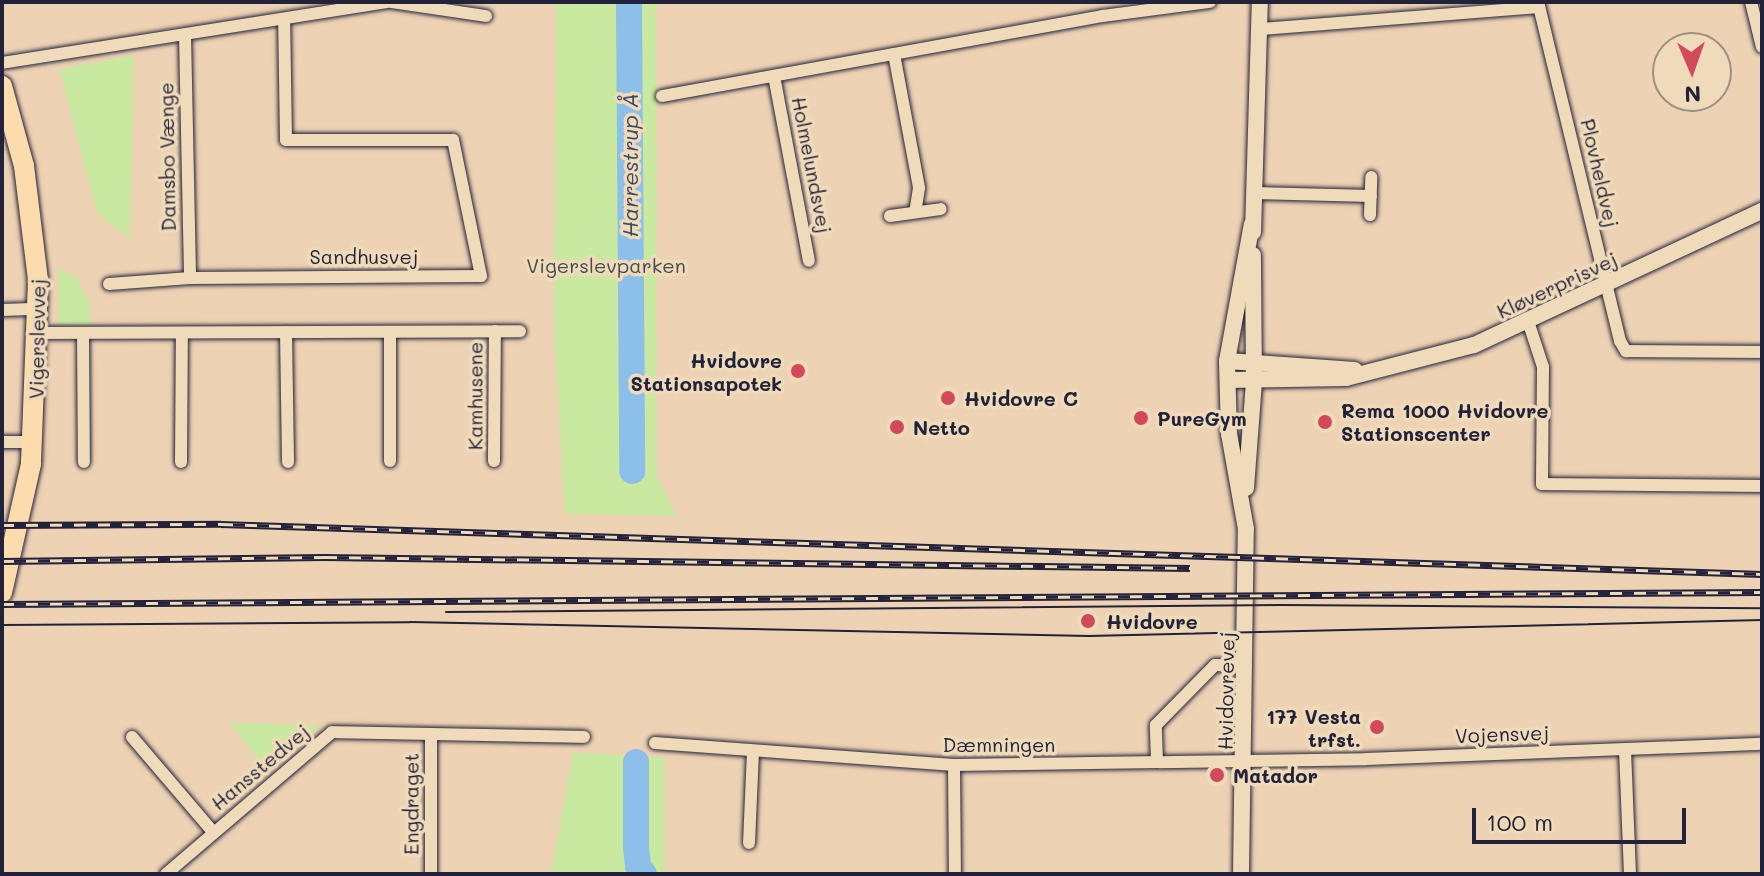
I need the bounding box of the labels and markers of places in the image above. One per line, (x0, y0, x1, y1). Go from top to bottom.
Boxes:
place label: Hvidovre Stationsapotek (630, 348, 782, 395)
marker: Hvidovre Stationsapotek (789, 362, 807, 380)
place label: Hvidovre C (964, 386, 1078, 410)
marker: Hvidovre C (939, 389, 957, 407)
place label: Rema 1000 Hvidovre Stationscenter (1341, 398, 1548, 445)
place label: PureGym (1157, 406, 1247, 430)
marker: PureGym (1132, 409, 1150, 427)
marker: Rema 1000 Hvidovre Stationscenter (1316, 413, 1334, 431)
place label: Netto (913, 415, 970, 439)
marker: Netto (888, 418, 906, 436)
place label: Hvidovre (1106, 609, 1198, 633)
marker: Hvidovre (1077, 610, 1099, 632)
place label: 177 Vesta trfst. (1266, 704, 1361, 751)
marker: 177 Vesta trfst. (1368, 718, 1386, 736)
place label: Matador (1233, 763, 1318, 787)
marker: Matador (1208, 766, 1226, 784)

